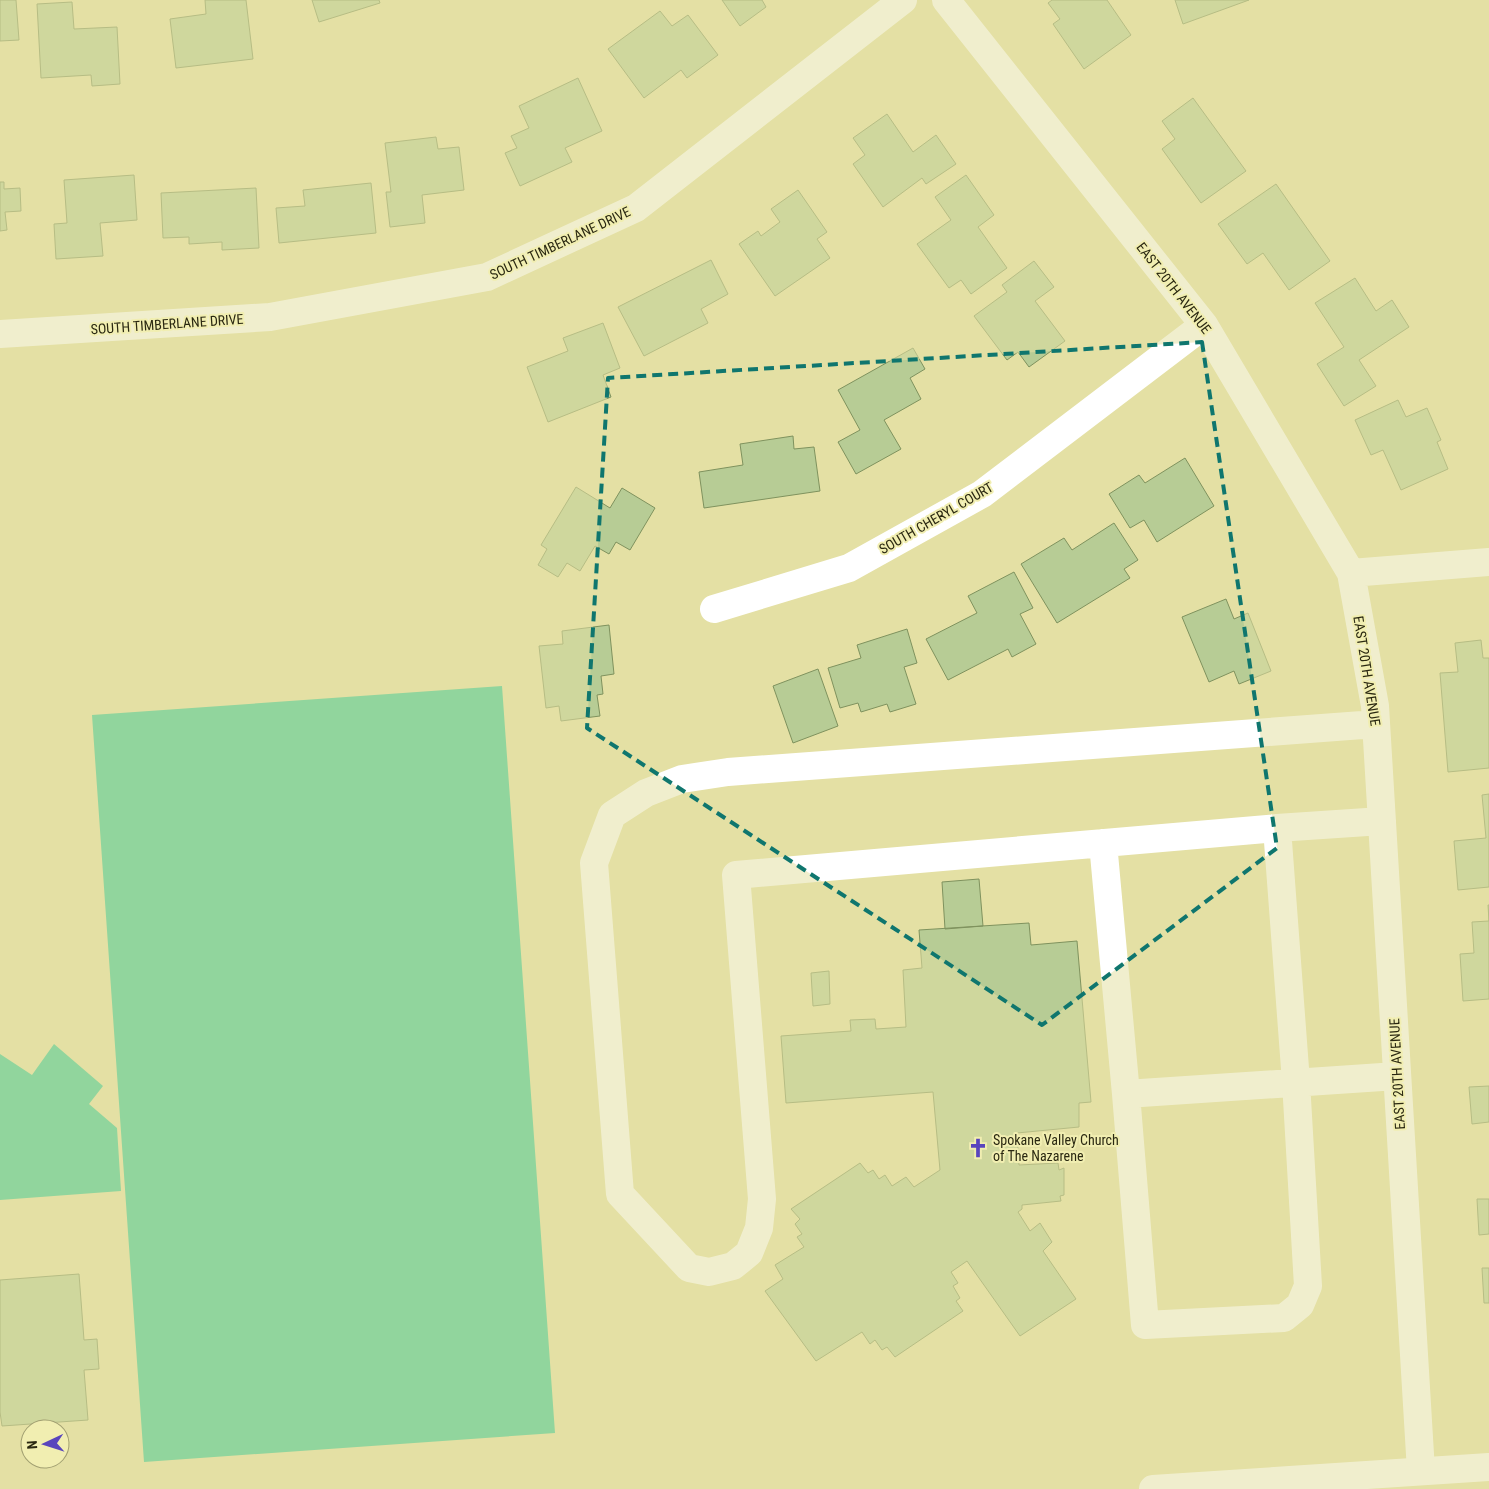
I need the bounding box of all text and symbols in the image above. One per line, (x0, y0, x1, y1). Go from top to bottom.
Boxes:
street label: SOUTH TIMBERLANE DRIVE (487, 203, 633, 283)
street label: EAST 20TH AVENUE (1133, 239, 1215, 337)
street label: SOUTH TIMBERLANE DRIVE (90, 311, 244, 337)
street label: SOUTH CHERYL COURT (876, 479, 996, 557)
street label: EAST 20TH AVENUE (1350, 615, 1384, 727)
street label: EAST 20TH AVENUE (1386, 1018, 1408, 1130)
place label: Spokane Valley Church of The Nazarene (993, 1132, 1119, 1164)
church icon: Spokane Valley Church of The Nazarene (967, 1137, 989, 1159)
north arrow (20, 1419, 70, 1469)
text: N (24, 1440, 40, 1450)

